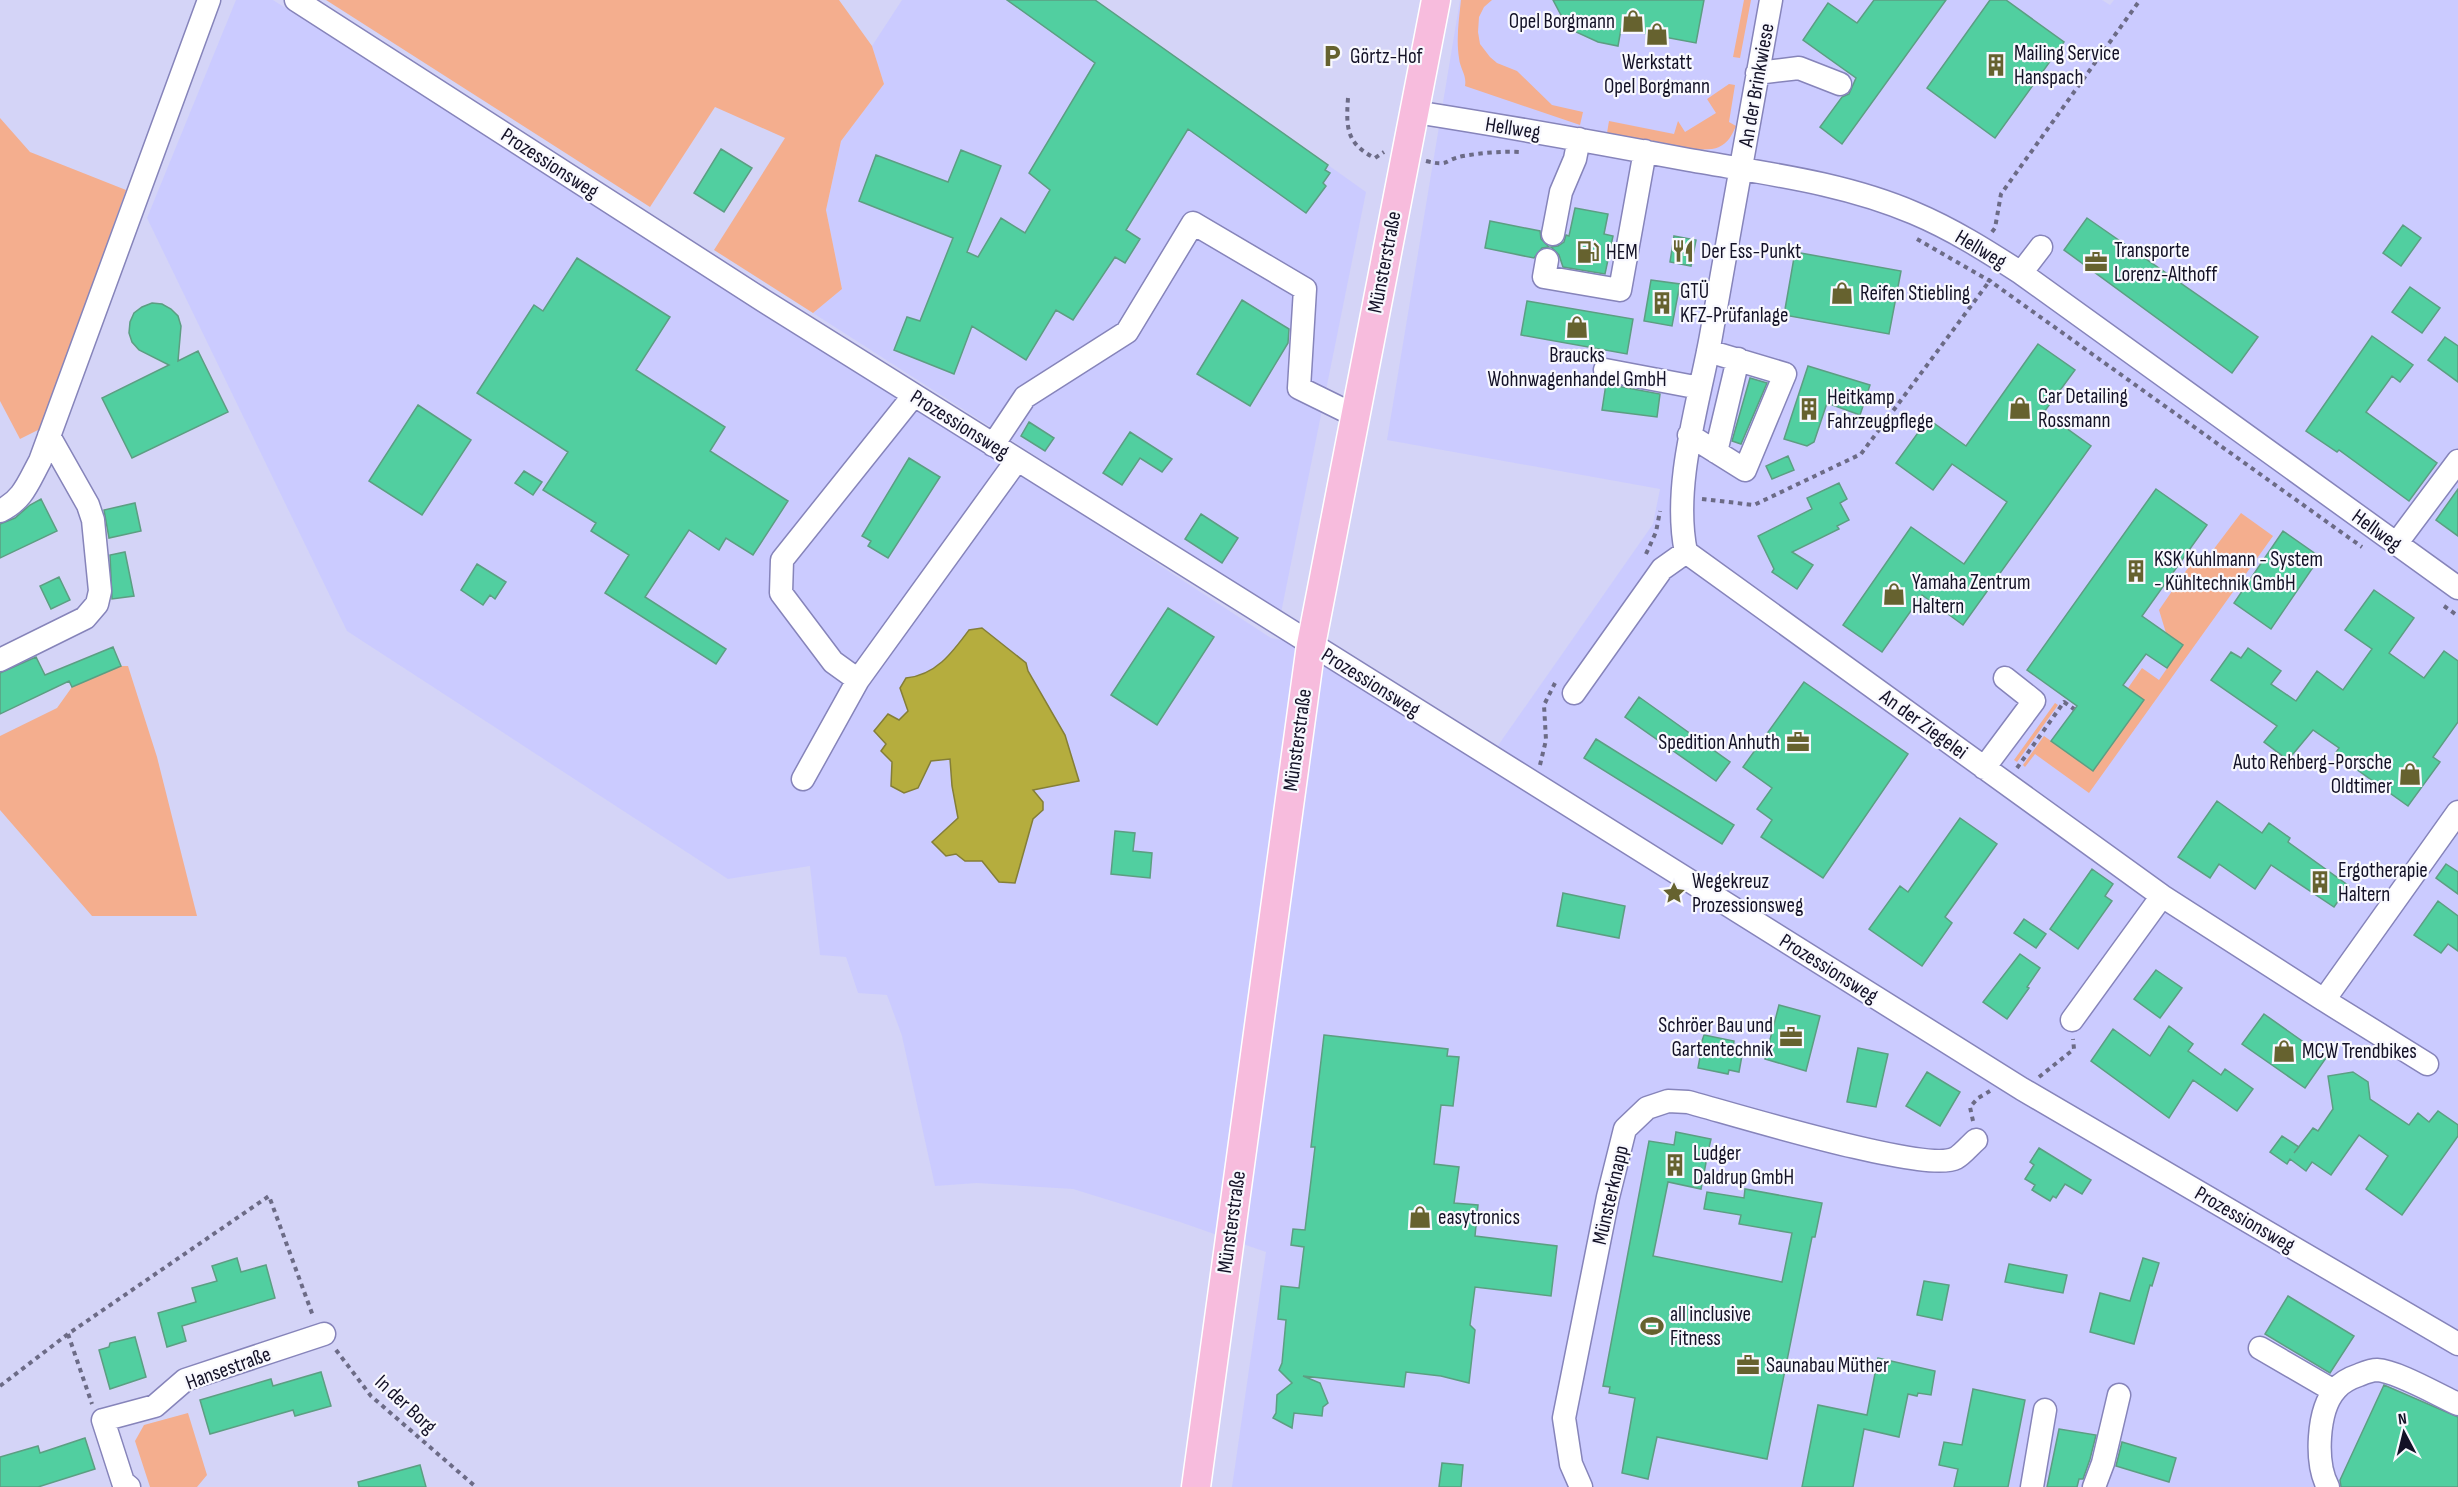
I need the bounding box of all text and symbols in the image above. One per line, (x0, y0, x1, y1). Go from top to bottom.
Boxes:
shop icon: Opel Borgmann (1620, 8, 1646, 34)
place label: Opel Borgmann (1509, 9, 1615, 34)
shop icon: Werkstatt Opel Borgmann (1644, 21, 1670, 47)
street label: An der Brinkwiese (1733, 22, 1780, 150)
place label: Mailing Service Hanspach (2014, 41, 2120, 90)
parking icon: Görtz-Hof (1319, 43, 1345, 69)
place label: Görtz-Hof (1350, 44, 1424, 69)
place label: Werkstatt Opel Borgmann (1604, 50, 1710, 99)
building icon: Mailing Service Hanspach (1983, 52, 2009, 78)
street label: Hellweg (1484, 112, 1542, 145)
street label: Prozessionsweg (496, 123, 603, 204)
street label: Münsterstraße (1362, 209, 1407, 315)
street label: Hellweg (1951, 224, 2011, 274)
restaurant icon: Der Ess-Punkt (1670, 238, 1696, 264)
place label: Transporte Lorenz-Althoff (2114, 238, 2218, 287)
fuel station icon: HEM (1575, 239, 1601, 265)
place label: Der Ess-Punkt (1701, 239, 1801, 264)
place label: HEM (1606, 240, 1638, 265)
office icon: Transporte Lorenz-Althoff (2083, 249, 2109, 275)
place label: GTÜ KFZ-Prüfanlage (1680, 279, 1788, 328)
shop icon: Reifen Stiebling (1829, 280, 1855, 306)
place label: Reifen Stiebling (1860, 281, 1970, 306)
building icon: GTÜ KFZ-Prüfanlage (1649, 290, 1675, 316)
shop icon: Braucks Wohnwagenhandel GmbH (1564, 314, 1590, 340)
place label: Braucks Wohnwagenhandel GmbH (1487, 343, 1667, 392)
street label: Prozessionsweg (906, 384, 1014, 465)
place label: Car Detailing Rossmann (2038, 384, 2128, 433)
place label: Heitkamp Fahrzeugpflege (1827, 385, 1934, 434)
shop icon: Car Detailing Rossmann (2007, 395, 2033, 421)
building icon: Heitkamp Fahrzeugpflege (1796, 396, 1822, 422)
street label: Hellweg (2347, 504, 2406, 557)
place label: KSK Kuhlmann - System - Kühltechnik GmbH (2154, 547, 2323, 596)
building icon: KSK Kuhlmann - System - Kühltechnik GmbH (2123, 558, 2149, 584)
place label: Yamaha Zentrum Haltern (1912, 570, 2030, 619)
shop icon: Yamaha Zentrum Haltern (1881, 581, 1907, 607)
street label: Prozessionsweg (1317, 642, 1425, 723)
street label: An der Ziegelei (1874, 684, 1972, 765)
street label: Münsterstraße (1278, 687, 1317, 793)
office icon: Spedition Anhuth (1785, 729, 1811, 755)
place label: Spedition Anhuth (1658, 730, 1780, 755)
place label: Auto Rehberg-Porsche Oldtimer (2232, 750, 2392, 799)
shop icon: Auto Rehberg-Porsche Oldtimer (2397, 761, 2423, 787)
place label: Ergotherapie Haltern (2338, 858, 2428, 907)
place label: Wegekreuz Prozessionsweg (1692, 869, 1803, 918)
building icon: Ergotherapie Haltern (2307, 869, 2333, 895)
place icon: Wegekreuz Prozessionsweg (1661, 880, 1687, 906)
street label: Prozessionsweg (1775, 928, 1883, 1009)
place label: Schröer Bau und Gartentechnik (1658, 1013, 1773, 1062)
office icon: Schröer Bau und Gartentechnik (1778, 1024, 1804, 1050)
shop icon: MCW Trendbikes (2271, 1038, 2297, 1064)
place label: MCW Trendbikes (2302, 1039, 2417, 1064)
place label: Ludger Daldrup GmbH (1693, 1141, 1794, 1190)
street label: Münsterknapp (1587, 1143, 1634, 1247)
building icon: Ludger Daldrup GmbH (1662, 1152, 1688, 1178)
street label: Münsterstraße (1212, 1169, 1251, 1275)
street label: Prozessionsweg (2190, 1181, 2299, 1258)
shop icon: easytronics (1407, 1204, 1433, 1230)
place label: easytronics (1438, 1205, 1520, 1230)
place label: all inclusive Fitness (1670, 1302, 1751, 1351)
sports icon: all inclusive Fitness (1639, 1313, 1665, 1339)
street label: Hansestraße (182, 1342, 274, 1395)
office icon: Saunabau Müther (1735, 1352, 1761, 1378)
place label: Saunabau Müther (1766, 1353, 1889, 1378)
street label: In der Borg (370, 1370, 442, 1439)
north arrow (2374, 1403, 2434, 1463)
text: N (2397, 1410, 2408, 1430)

